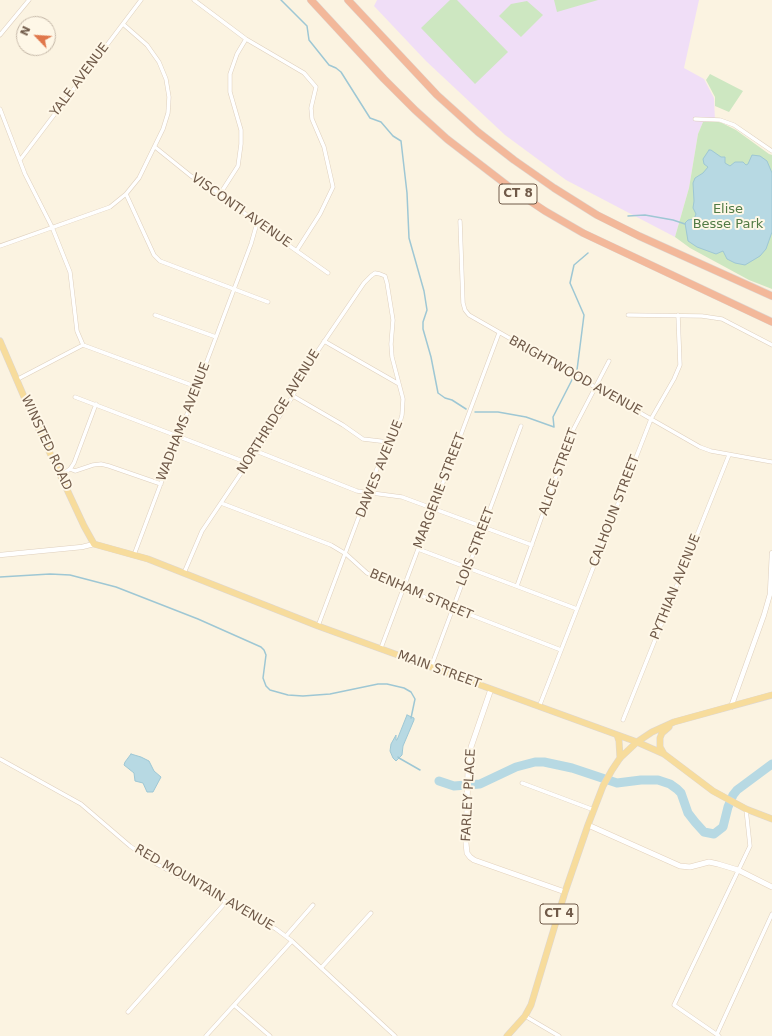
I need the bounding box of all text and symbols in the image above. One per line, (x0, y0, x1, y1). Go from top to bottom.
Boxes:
north arrow (16, 16, 56, 56)
text: N (18, 24, 33, 38)
street label: YALE AVENUE (47, 40, 113, 120)
street label: VISCONTI AVENUE (188, 171, 294, 251)
road number: CT 8 (499, 184, 537, 204)
park label: Elise Besse Park (693, 202, 763, 233)
street label: BRIGHTWOOD AVENUE (506, 333, 644, 419)
street label: NORTHRIDGE AVENUE (234, 347, 324, 477)
street label: WADHAMS AVENUE (154, 360, 214, 484)
street label: WINSTED ROAD (17, 393, 75, 493)
street label: DAWES AVENUE (353, 418, 407, 520)
street label: ALICE STREET (536, 427, 582, 517)
street label: MARGERIE STREET (411, 431, 469, 551)
street label: CALHOUN STREET (587, 453, 643, 569)
street label: LOIS STREET (454, 506, 498, 588)
street label: PYTHIAN AVENUE (648, 532, 704, 642)
street label: BENHAM STREET (367, 566, 475, 624)
street label: MAIN STREET (395, 648, 483, 692)
street label: FARLEY PLACE (459, 748, 479, 842)
street label: RED MOUNTAIN AVENUE (132, 842, 276, 934)
road number: CT 4 (540, 904, 578, 924)

